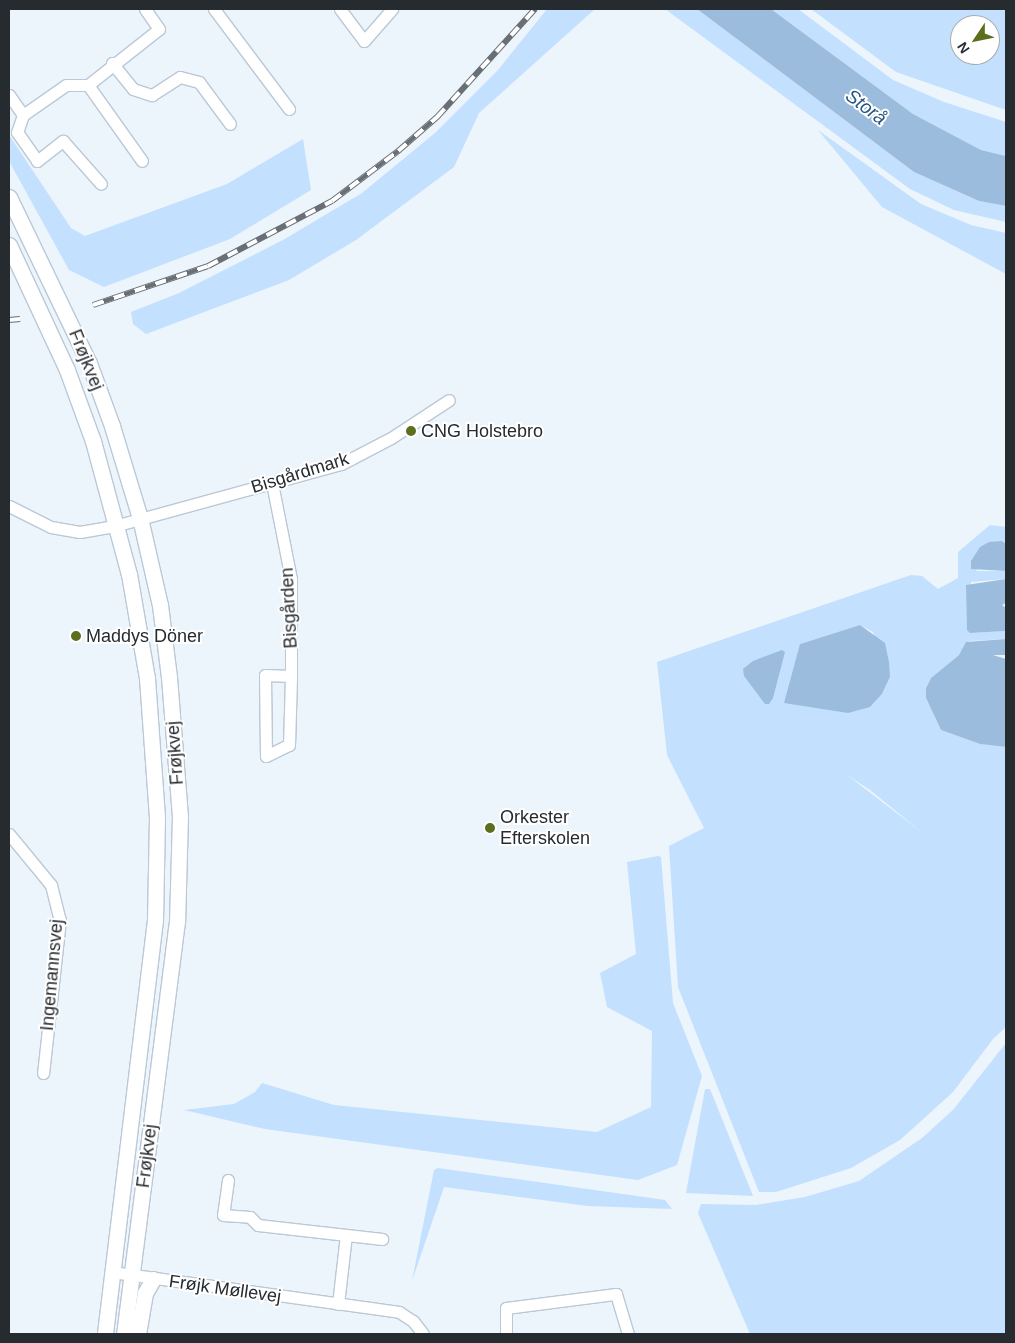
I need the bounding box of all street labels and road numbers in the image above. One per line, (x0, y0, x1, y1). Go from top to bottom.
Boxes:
street label: Frøjkvej (64, 326, 108, 394)
street label: Bisgårdmark (249, 448, 351, 498)
street label: Bisgården (276, 567, 302, 649)
street label: Frøjkvej (162, 720, 188, 786)
street label: Ingemannsvej (36, 918, 68, 1032)
street label: Frøjkvej (132, 1123, 162, 1189)
street label: Frøjk Møllevej (168, 1270, 282, 1308)

